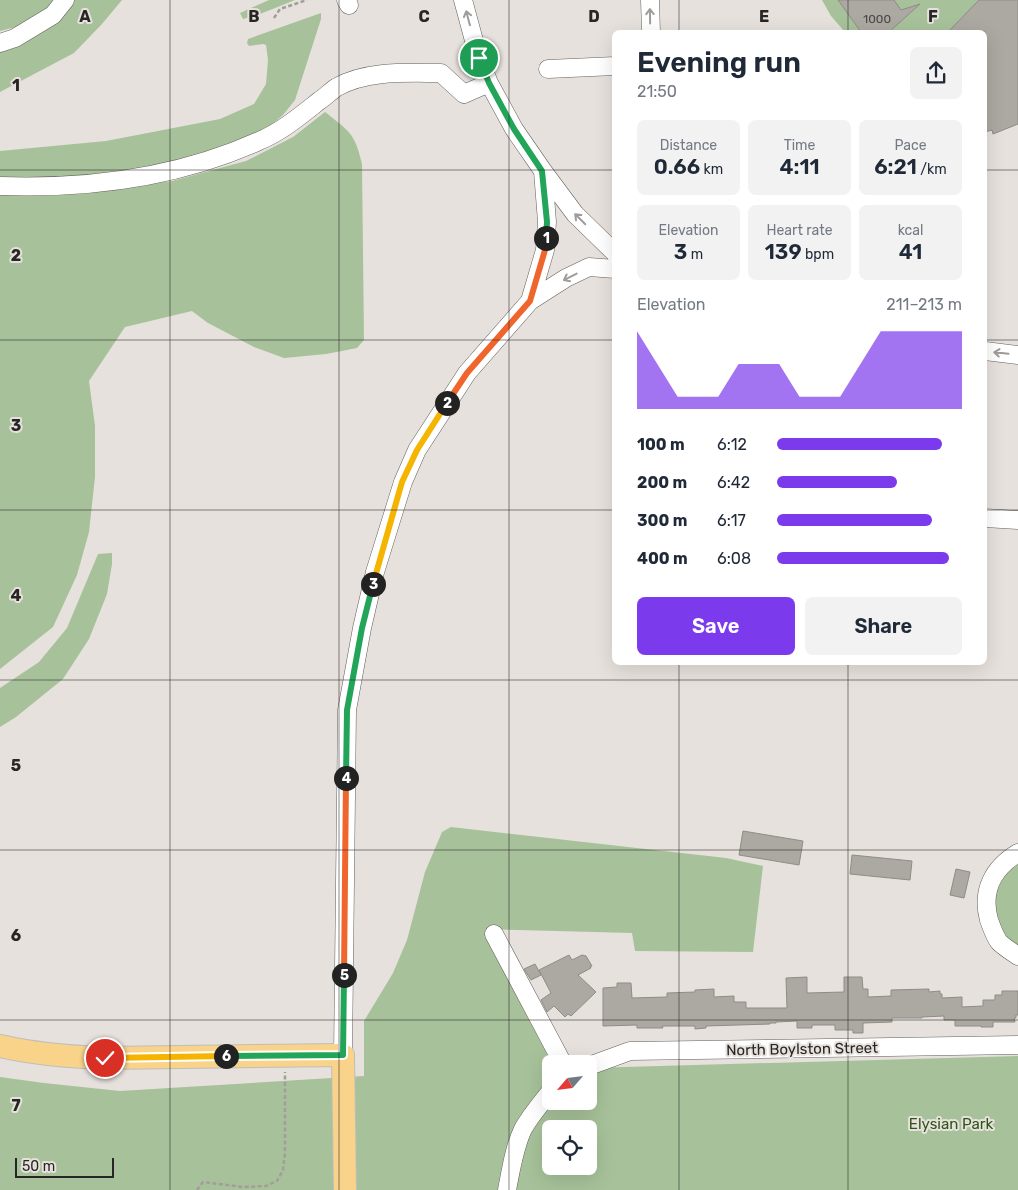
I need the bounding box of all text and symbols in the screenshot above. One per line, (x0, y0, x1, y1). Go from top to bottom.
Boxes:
text: A (79, 7, 91, 26)
text: B (248, 7, 260, 26)
text: C (418, 7, 430, 26)
text: D (588, 7, 600, 26)
text: E (759, 7, 769, 26)
text: F (928, 7, 938, 26)
one-way arrow (646, 9, 655, 25)
one-way arrow (463, 10, 472, 26)
house number: 1000 (863, 12, 891, 26)
pin (458, 37, 500, 79)
icon: arrive (465, 44, 493, 72)
text: Evening run (637, 46, 801, 79)
button: share (910, 47, 962, 99)
text: 1 (12, 76, 20, 95)
text: 21:50 (637, 82, 677, 101)
text: Distance (660, 137, 717, 154)
text: Time (784, 137, 815, 154)
text: Pace (894, 137, 927, 154)
text: 0.66 (654, 154, 700, 179)
text: 4:11 (779, 154, 820, 179)
text: 6:21 (874, 154, 917, 179)
text: km (700, 161, 723, 178)
text: /km (917, 161, 947, 178)
one-way arrow (574, 213, 586, 225)
text: Elevation (659, 222, 719, 239)
text: Heart rate (767, 222, 832, 239)
text: kcal (898, 222, 923, 239)
pin: 1 (534, 226, 558, 250)
text: 1 (543, 230, 550, 247)
text: 3 (674, 239, 687, 264)
text: 139 (765, 239, 802, 264)
text: 41 (899, 239, 922, 264)
text: 2 (11, 246, 21, 265)
text: m (687, 246, 703, 263)
text: bpm (802, 246, 834, 263)
one-way arrow (563, 272, 578, 282)
text: Elevation (637, 295, 706, 314)
text: 211–213 m (886, 295, 962, 314)
one-way arrow (994, 348, 1010, 358)
pin: 2 (434, 390, 460, 416)
text: 2 (443, 395, 452, 412)
text: 3 (11, 416, 21, 435)
text: 100 m (637, 435, 685, 454)
text: 6:12 (717, 435, 747, 454)
text: 200 m (637, 473, 687, 492)
text: 6:42 (717, 473, 750, 492)
text: 300 m (637, 511, 687, 530)
text: 6:17 (717, 511, 746, 530)
text: 400 m (637, 549, 688, 568)
text: 6:08 (717, 549, 751, 568)
pin: 3 (360, 572, 386, 596)
text: 3 (369, 576, 378, 593)
text: 4 (11, 586, 22, 605)
button: Save (637, 597, 795, 655)
button: Share (805, 597, 962, 655)
text: 5 (11, 756, 21, 775)
pin: 4 (334, 766, 358, 790)
text: 4 (342, 770, 351, 787)
text: 6 (11, 926, 21, 945)
pin: 5 (332, 962, 356, 988)
text: 5 (340, 967, 349, 984)
pin (84, 1037, 126, 1079)
street label: North Boylston Street (726, 1039, 878, 1059)
icon: check (91, 1044, 119, 1072)
pin: 6 (214, 1044, 238, 1068)
text: 6 (222, 1048, 231, 1065)
north arrow (542, 1055, 598, 1110)
map controls (542, 1055, 597, 1175)
text: 7 (11, 1096, 21, 1115)
park label: Elysian Park (909, 1115, 993, 1133)
button: locate (542, 1120, 597, 1175)
scale bar (15, 1155, 114, 1178)
text: 50 m (22, 1158, 55, 1175)

